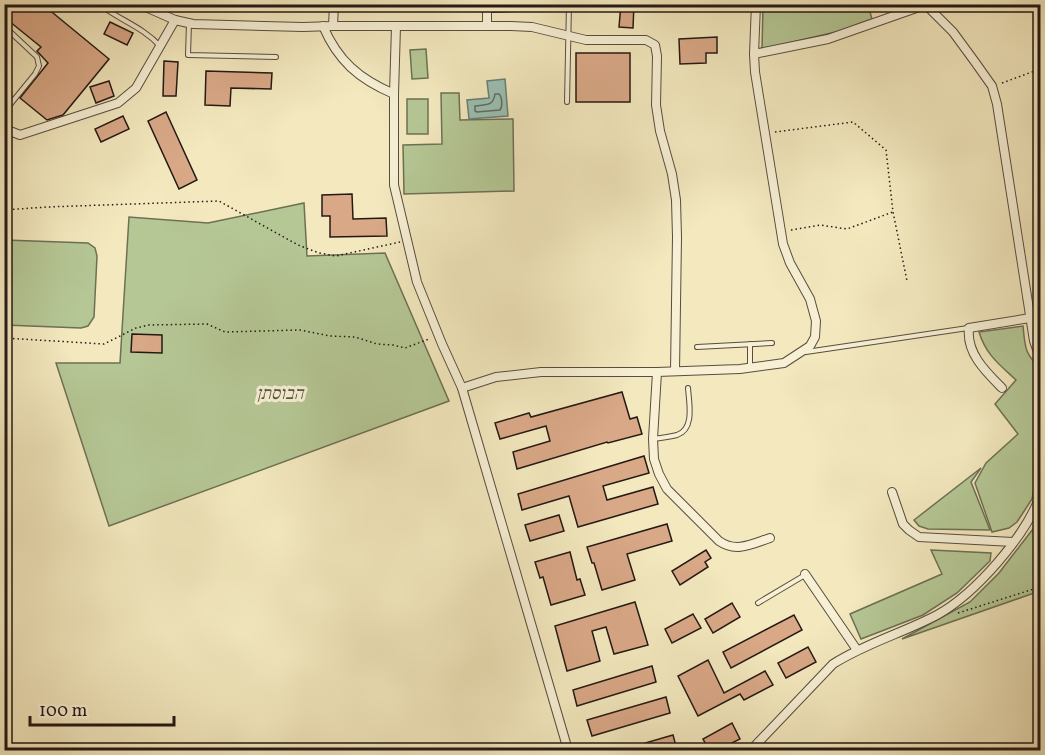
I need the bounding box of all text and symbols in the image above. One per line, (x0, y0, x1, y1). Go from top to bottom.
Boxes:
park label: הבוסתן (257, 382, 305, 407)
scale bar (30, 689, 174, 727)
text: 100 m (39, 699, 88, 724)

